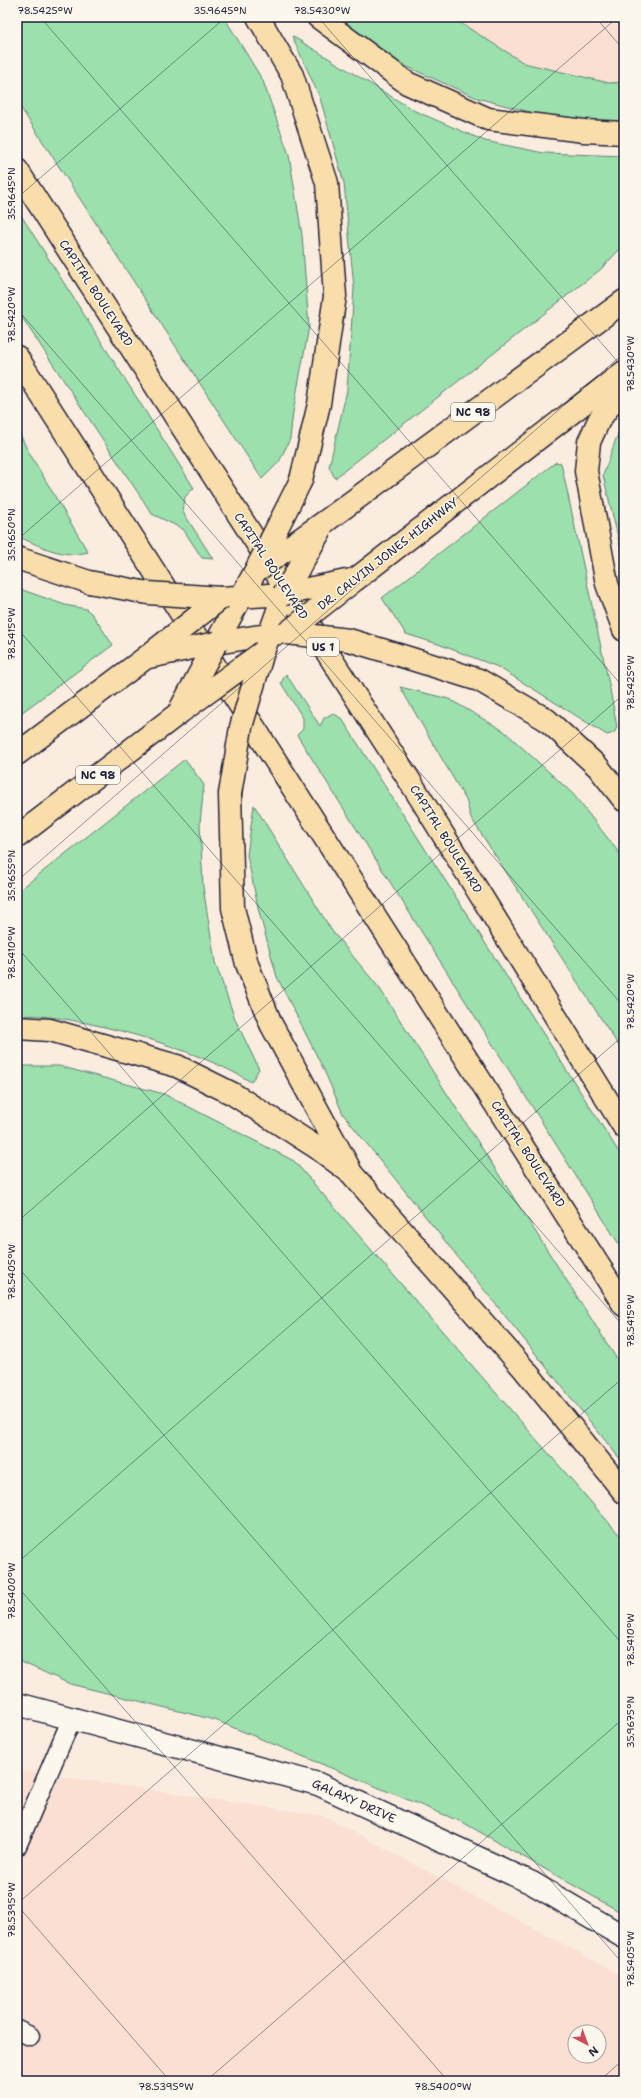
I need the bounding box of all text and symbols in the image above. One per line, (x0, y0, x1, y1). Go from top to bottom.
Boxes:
text: 78.5425°W (17, 4, 73, 17)
text: 35.9645°N (193, 4, 247, 17)
text: 78.5430°W (294, 4, 351, 17)
text: 35.9645°N (5, 167, 18, 221)
street label: CAPITAL BOULEVARD (55, 236, 137, 350)
text: 78.5420°W (5, 286, 18, 343)
text: 78.5430°W (624, 335, 637, 392)
road number: NC 98 (451, 403, 495, 421)
street label: DR. CALVIN JONES HIGHWAY (314, 494, 462, 614)
text: 35.9650°N (5, 508, 18, 562)
street label: CAPITAL BOULEVARD (230, 509, 312, 623)
text: 78.5415°W (5, 607, 18, 661)
road number: US 1 (307, 638, 339, 656)
text: 78.5425°W (624, 655, 637, 711)
road number: NC 98 (76, 766, 120, 784)
street label: CAPITAL BOULEVARD (406, 782, 486, 896)
text: 35.9655°N (5, 850, 18, 902)
text: 78.5410°W (5, 926, 18, 980)
text: 78.5420°W (624, 973, 637, 1030)
street label: CAPITAL BOULEVARD (487, 1097, 569, 1211)
text: 78.5405°W (5, 1243, 18, 1300)
text: 78.5415°W (624, 1294, 637, 1348)
text: 78.5400°W (5, 1562, 18, 1620)
text: 78.5410°W (624, 1613, 637, 1667)
text: 35.9675°N (624, 1696, 637, 1748)
street label: GALAXY DRIVE (309, 1775, 399, 1827)
text: 78.5395°W (5, 1882, 18, 1938)
text: 78.5405°W (624, 1930, 637, 1987)
north arrow (567, 2024, 607, 2064)
text: N (585, 2043, 601, 2060)
text: 78.5395°W (138, 2080, 194, 2093)
text: 78.5400°W (414, 2080, 472, 2093)

